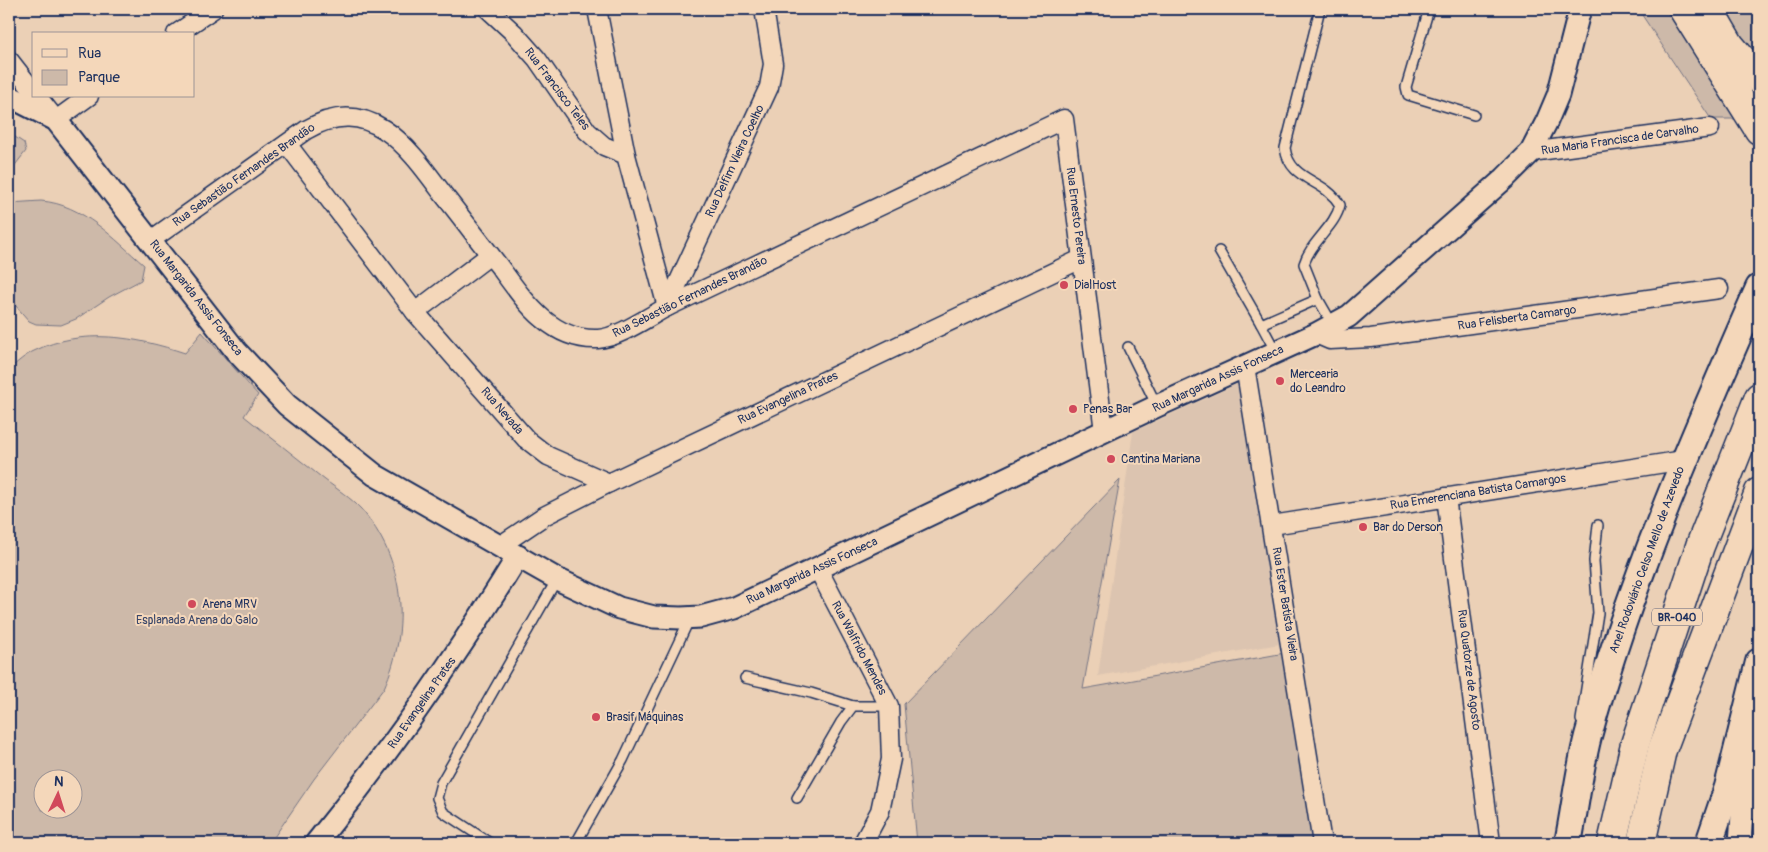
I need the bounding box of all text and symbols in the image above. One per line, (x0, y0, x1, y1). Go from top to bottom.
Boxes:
legend (32, 32, 195, 98)
text: Rua (78, 44, 101, 63)
street label: Rua Francisco Teles (521, 45, 593, 134)
text: Parque (78, 68, 121, 87)
street label: Rua Delfim Vieira Coelho (702, 102, 768, 220)
street label: Rua Sebastião Fernandes Brandão (170, 120, 319, 230)
street label: Rua Maria Francisca de Carvalho (1540, 121, 1700, 158)
street label: Rua Ernesto Pereira (1063, 166, 1089, 266)
street label: Rua Margarida Assis Fonseca (146, 237, 246, 359)
street label: Rua Sebastião Fernandes Brandão (610, 253, 770, 341)
place label: DialHost (1074, 278, 1117, 293)
marker: DialHost (1058, 279, 1070, 291)
street label: Rua Felisberta Camargo (1457, 302, 1578, 334)
street label: Rua Margarida Assis Fonseca (1150, 342, 1286, 416)
place label: Mercearia do Leandro (1290, 367, 1346, 396)
street label: Rua Evangelina Prates (736, 368, 841, 428)
marker: Mercearia do Leandro (1274, 375, 1286, 387)
street label: Rua Nevada (477, 384, 527, 438)
place label: Penas Bar (1083, 402, 1133, 417)
marker: Penas Bar (1067, 403, 1079, 415)
place label: Cantina Mariana (1121, 452, 1201, 467)
marker: Cantina Mariana (1105, 453, 1117, 465)
street label: Anel Rodoviário Celso Mello de Azevedo (1606, 464, 1688, 655)
street label: Rua Emerenciana Batista Camargos (1389, 471, 1568, 513)
place label: Bar do Derson (1373, 520, 1443, 535)
marker: Bar do Derson (1357, 521, 1369, 533)
street label: Rua Margarida Assis Fonseca (744, 534, 880, 608)
street label: Rua Ester Batista Vieira (1269, 546, 1301, 662)
place label: Arena MRV (202, 597, 257, 612)
marker: Arena MRV (186, 598, 198, 610)
street label: Rua Walfrido Mendes (828, 598, 890, 698)
road number: BR-040 (1652, 608, 1702, 626)
street label: Rua Quatorze de Agosto (1454, 609, 1484, 732)
park label: Esplanada Arena do Galo (136, 613, 258, 628)
street label: Rua Evangelina Prates (385, 654, 460, 752)
place label: Brasif Máquinas (606, 710, 684, 725)
marker: Brasif Máquinas (590, 711, 602, 723)
north arrow (32, 770, 82, 820)
text: N (54, 773, 64, 790)

